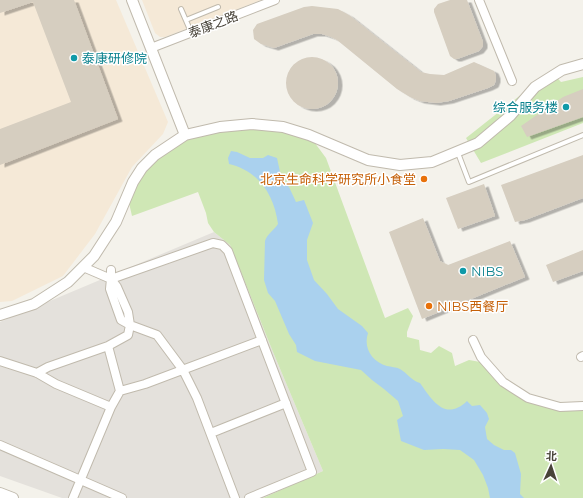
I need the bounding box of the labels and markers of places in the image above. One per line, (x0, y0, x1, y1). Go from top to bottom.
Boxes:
place label: 泰康研修院 (82, 50, 147, 66)
marker: 泰康研修院 (69, 53, 79, 63)
place label: 综合服务楼 (493, 99, 558, 115)
marker: 综合服务楼 (561, 102, 571, 112)
place label: 北京生命科学研究所小食堂 (260, 171, 416, 187)
marker: 北京生命科学研究所小食堂 (419, 174, 429, 184)
place label: NIBS (471, 263, 503, 279)
marker: NIBS (458, 266, 468, 276)
place label: NIBS西餐厅 (437, 298, 508, 314)
marker: NIBS西餐厅 (424, 301, 434, 311)

